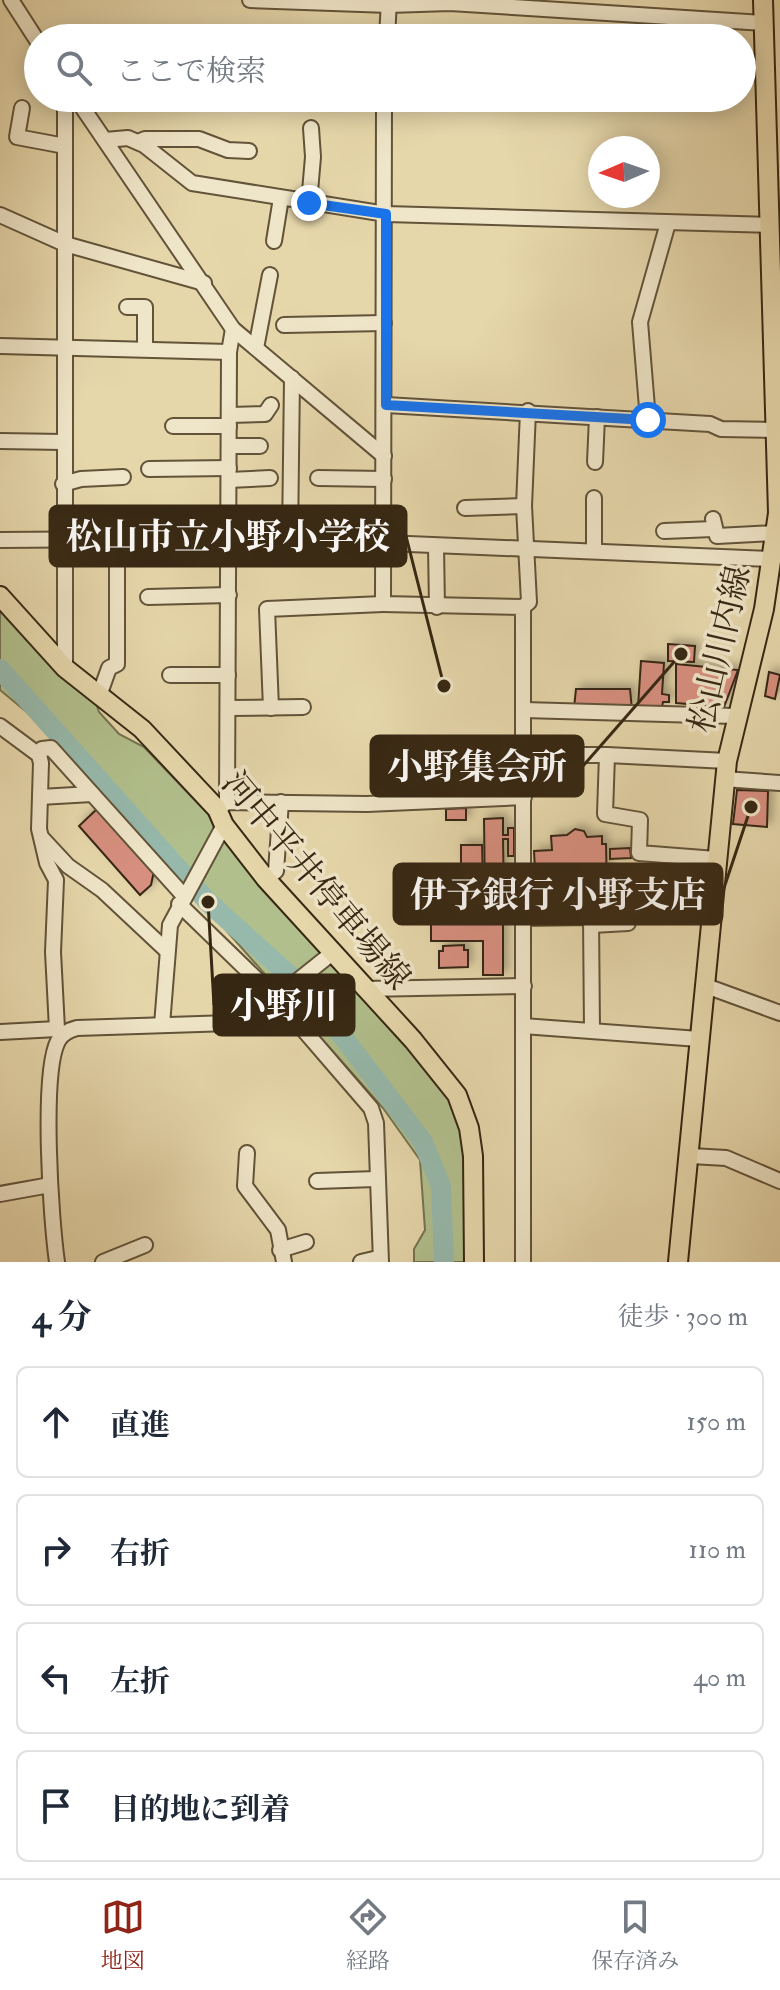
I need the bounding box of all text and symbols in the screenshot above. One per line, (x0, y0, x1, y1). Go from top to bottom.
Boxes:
search box (24, 24, 756, 112)
icon: search (52, 46, 96, 90)
text: ここで検索 (116, 53, 266, 90)
north arrow (588, 136, 660, 208)
route end (291, 185, 327, 221)
route start (630, 402, 666, 438)
callout: 松山市立小野小学校 (50, 506, 406, 566)
text: 松山市立小野小学校 (66, 515, 390, 560)
street label: 松山川内線 (680, 562, 761, 737)
callout: 小野集会所 (371, 736, 583, 796)
text: 小野集会所 (387, 745, 567, 790)
street label: 河中平井停車場線 (212, 763, 420, 999)
callout: 伊予銀行 小野支店 (394, 864, 722, 924)
text: 伊予銀行 小野支店 (410, 873, 706, 918)
callout: 小野川 (214, 975, 354, 1035)
text: 小野川 (230, 984, 338, 1029)
text: 4 分 (32, 1296, 91, 1339)
text: 徒歩 · 300 m (618, 1301, 748, 1333)
icon: ahead (34, 1400, 78, 1444)
text: 150 m (687, 1406, 746, 1438)
text: 直進 (110, 1407, 170, 1444)
icon: right (34, 1528, 78, 1572)
text: 110 m (689, 1534, 746, 1566)
text: 右折 (110, 1535, 170, 1572)
icon: left (34, 1656, 78, 1700)
text: 40 m (693, 1662, 746, 1694)
text: 左折 (110, 1663, 170, 1700)
icon: arrive (34, 1784, 78, 1828)
text: 目的地に到着 (110, 1791, 290, 1828)
tab: 地図 (101, 1895, 145, 1975)
tab: 経路 (346, 1895, 390, 1975)
tab: 保存済み (591, 1895, 679, 1975)

